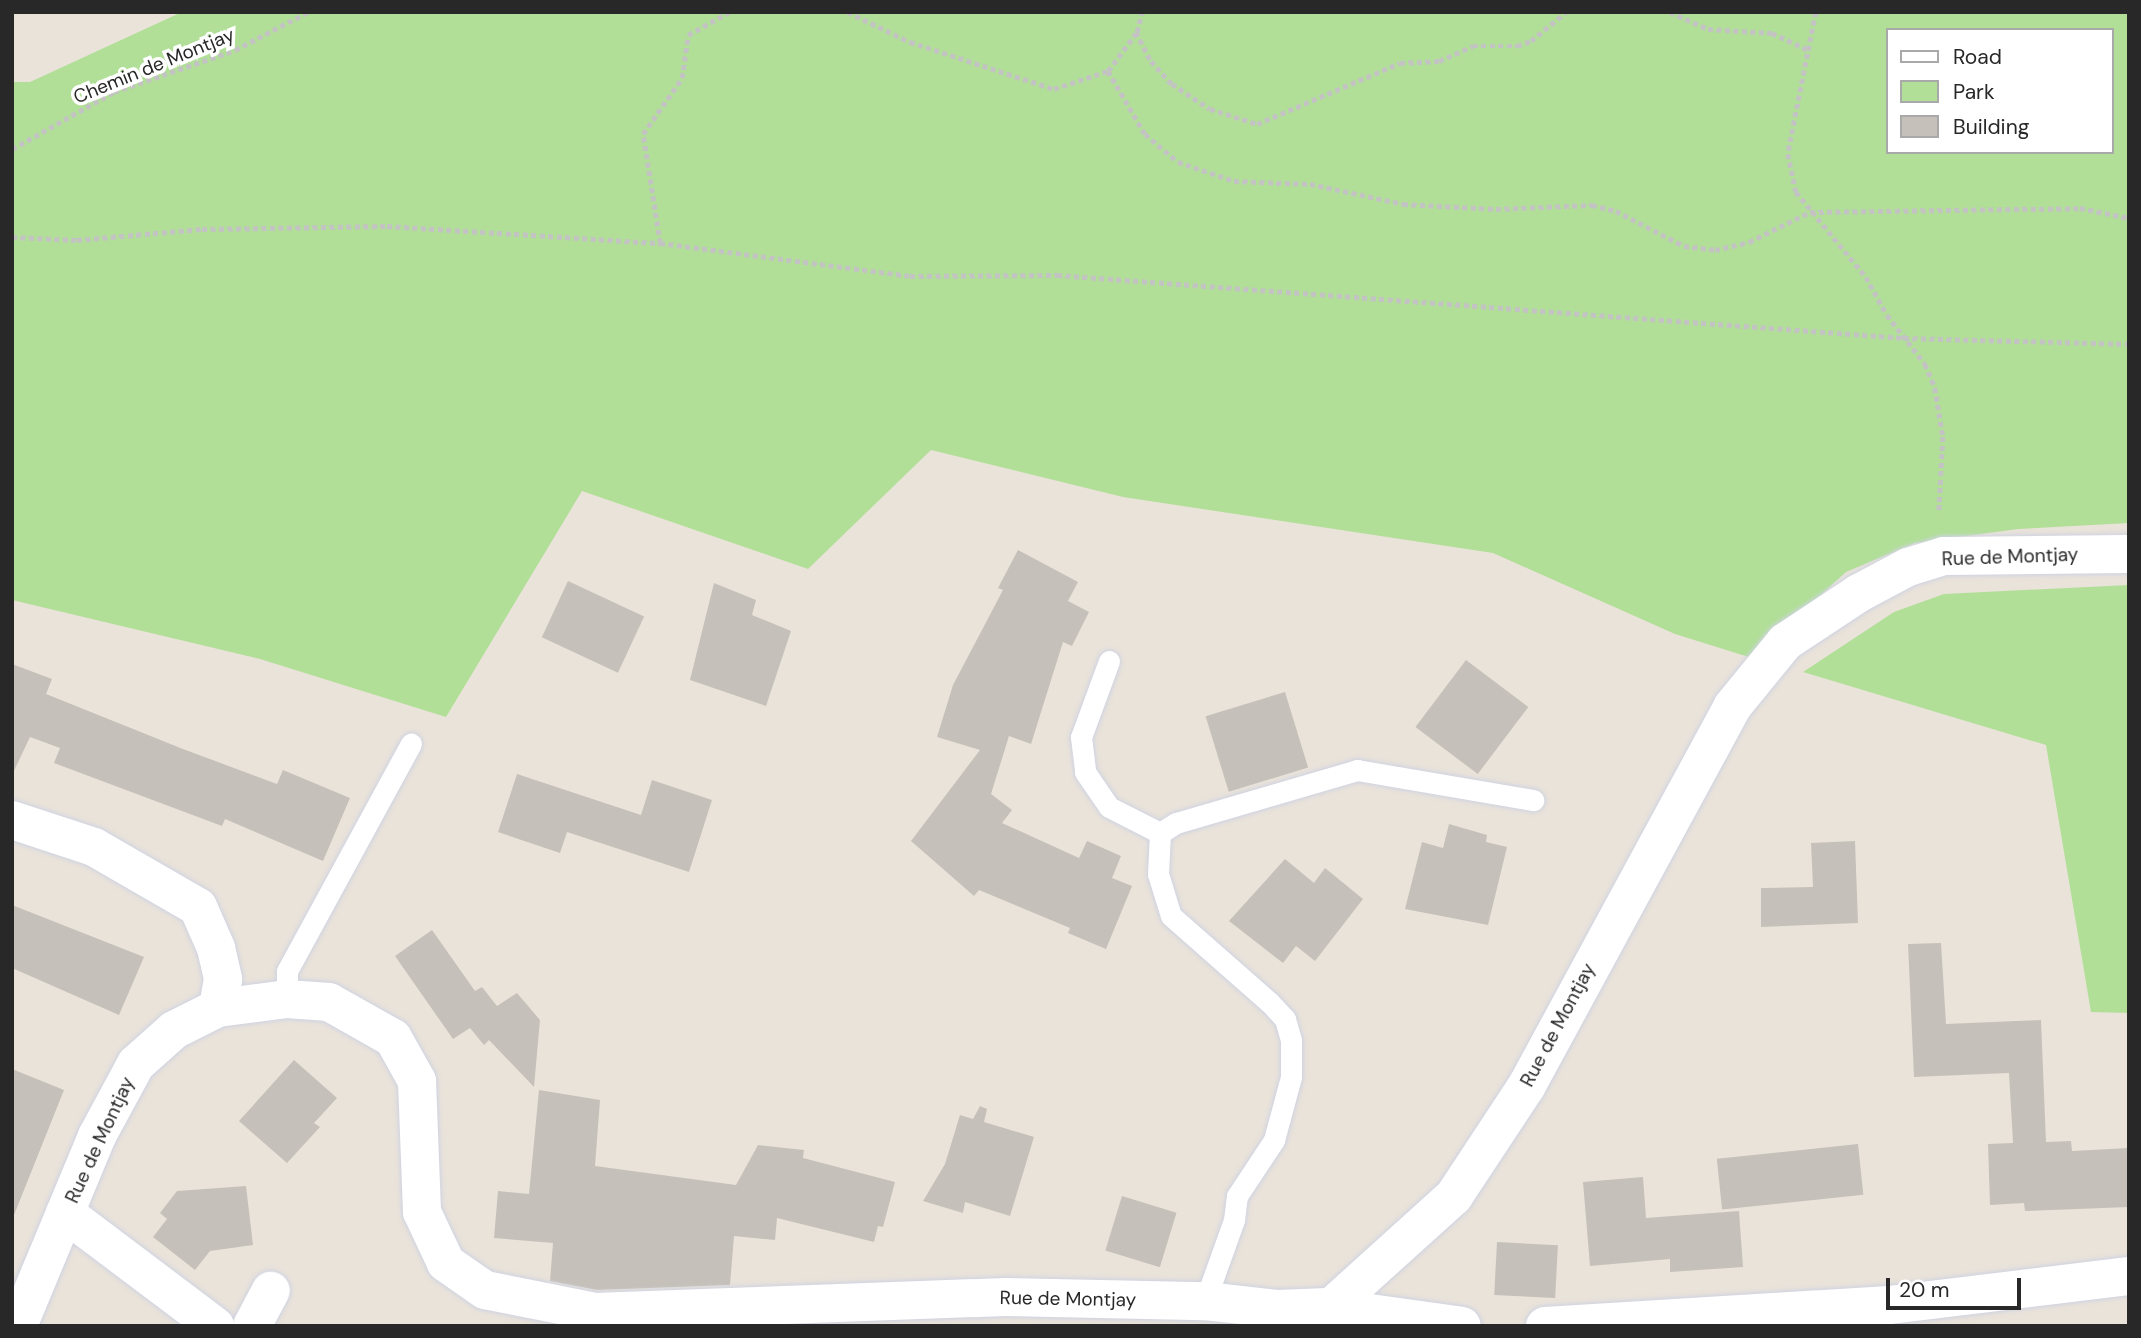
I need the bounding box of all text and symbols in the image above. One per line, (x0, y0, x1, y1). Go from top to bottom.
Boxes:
street label: Chemin de Montjay (70, 23, 238, 109)
legend (1885, 28, 2113, 154)
text: Road (1953, 43, 2002, 71)
text: Park (1953, 78, 1994, 106)
text: Building (1953, 113, 2029, 141)
street label: Rue de Montjay (1941, 543, 2079, 571)
street label: Rue de Montjay (1516, 959, 1600, 1091)
street label: Rue de Montjay (61, 1073, 139, 1207)
scale bar (1889, 1264, 2024, 1308)
text: 20 m (1899, 1276, 1950, 1304)
street label: Rue de Montjay (1000, 1286, 1136, 1312)

